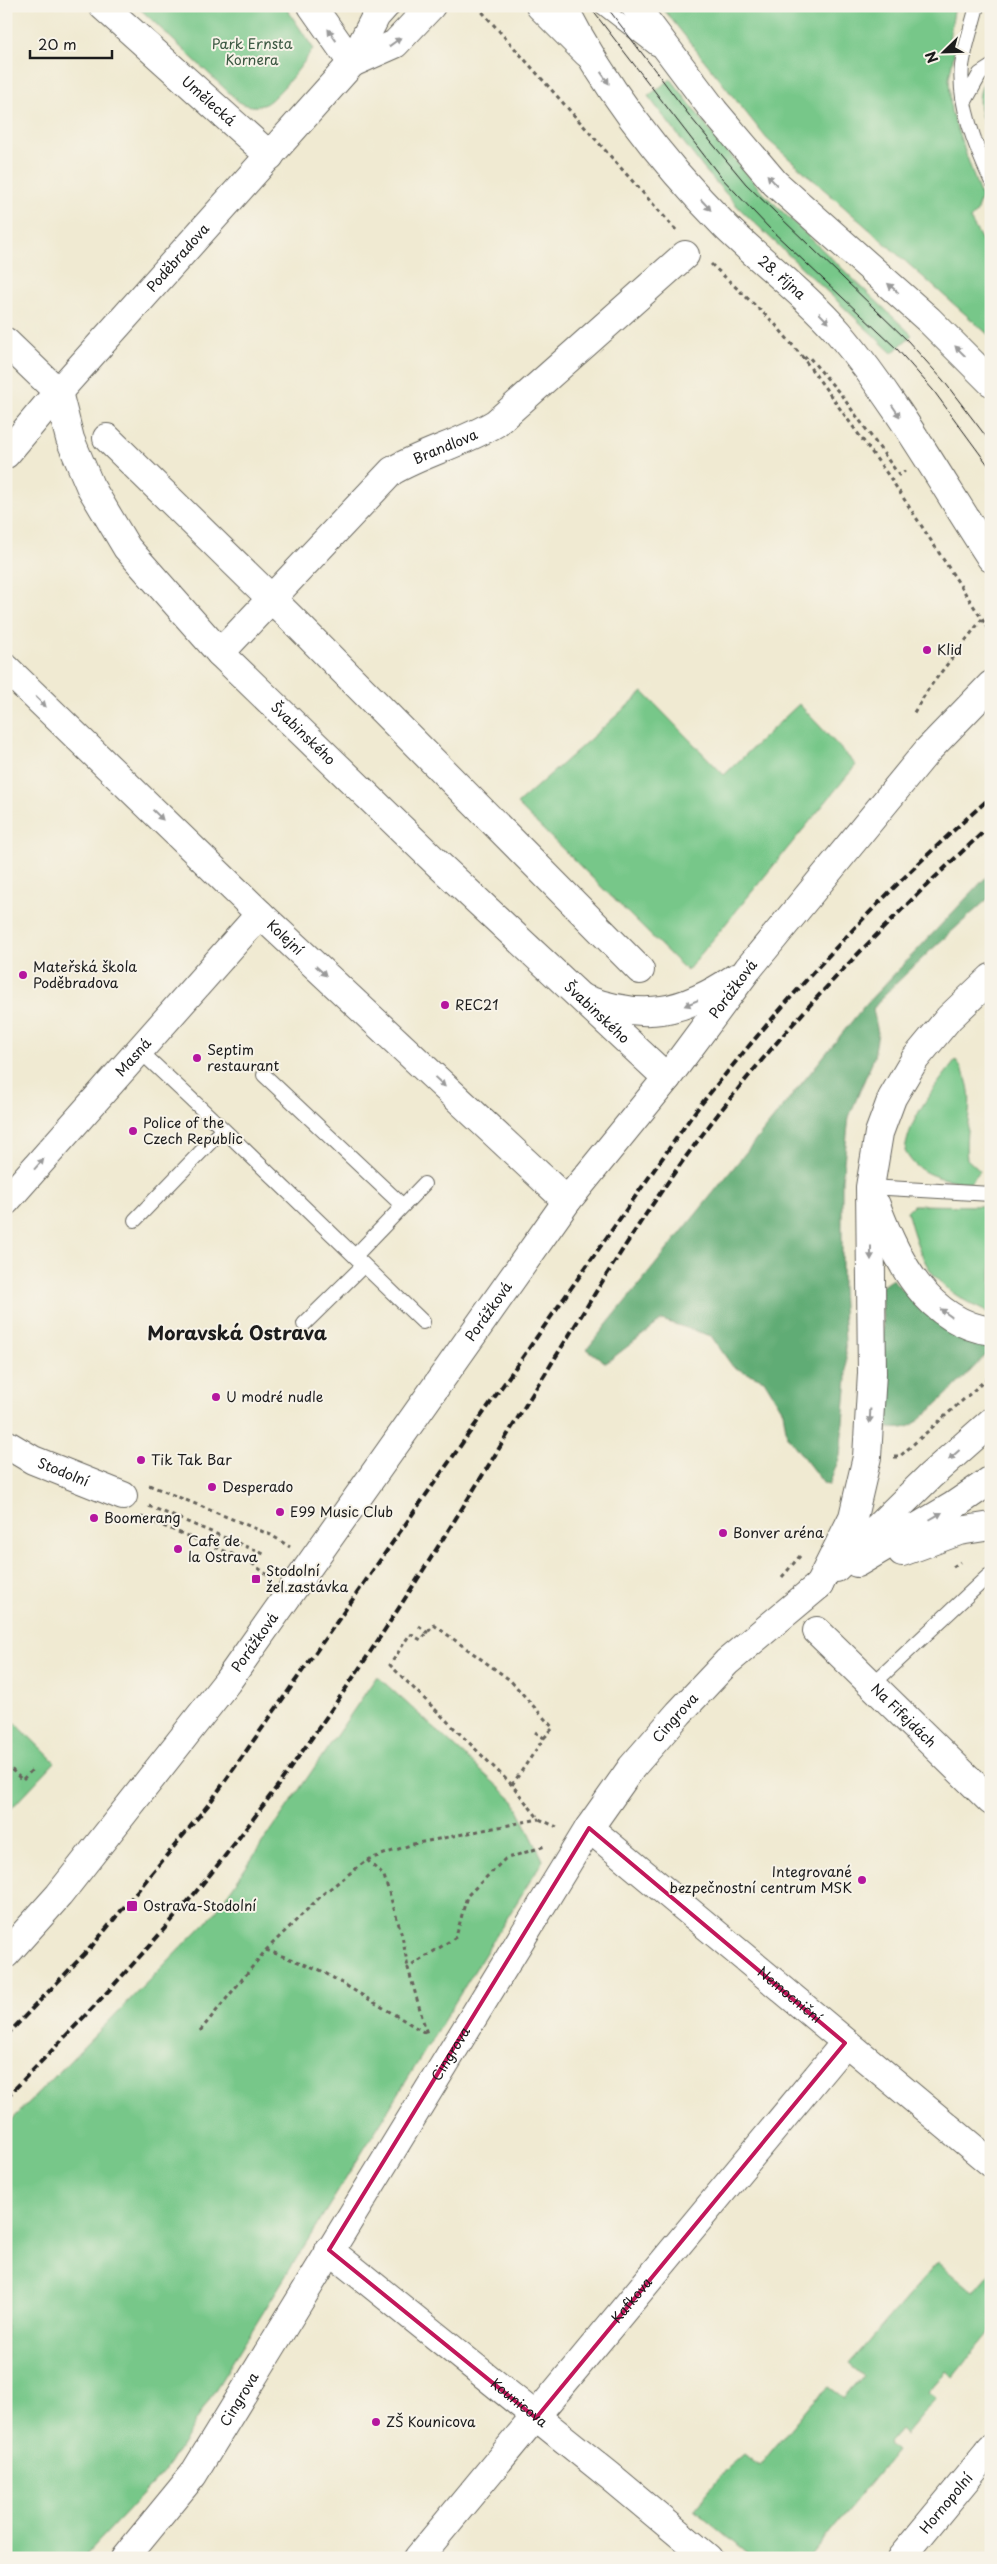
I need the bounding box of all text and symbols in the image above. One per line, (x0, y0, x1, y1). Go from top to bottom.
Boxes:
scale bar (30, 28, 112, 60)
one-way arrow (327, 28, 337, 42)
north arrow (920, 28, 970, 78)
text: 20 m (38, 32, 77, 55)
park label: Park Ernsta Kornera (212, 33, 293, 70)
one-way arrow (388, 37, 402, 47)
text: N (920, 48, 943, 66)
street label: Umělecká (177, 71, 241, 131)
one-way arrow (600, 71, 610, 85)
one-way arrow (766, 174, 778, 186)
one-way arrow (700, 199, 712, 211)
street label: Poděbradova (141, 218, 214, 296)
street label: 28. října (754, 250, 811, 304)
one-way arrow (886, 283, 899, 294)
one-way arrow (818, 311, 830, 323)
one-way arrow (954, 346, 966, 358)
one-way arrow (891, 405, 901, 418)
street label: Brandlova (409, 423, 481, 469)
place label: Klid (937, 639, 962, 660)
marker: Klid (921, 644, 933, 656)
one-way arrow (35, 696, 47, 708)
street label: Švabinského (266, 697, 341, 770)
one-way arrow (152, 809, 164, 821)
street label: Kolejní (262, 915, 308, 960)
street label: Porážková (704, 954, 762, 1023)
place label: Mateřská škola Poděbradova (33, 956, 137, 993)
one-way arrow (315, 965, 327, 977)
marker: Mateřská škola Poděbradova (17, 969, 29, 981)
street label: Švabinského (560, 976, 635, 1048)
place label: REC21 (455, 994, 498, 1015)
marker: REC21 (439, 999, 451, 1011)
one-way arrow (684, 999, 698, 1007)
street label: Masná (110, 1033, 156, 1081)
place label: Septim restaurant (207, 1039, 280, 1076)
marker: Septim restaurant (191, 1052, 203, 1064)
one-way arrow (433, 1076, 445, 1088)
place label: Police of the Czech Republic (143, 1112, 243, 1149)
marker: Police of the Czech Republic (127, 1125, 139, 1137)
one-way arrow (33, 1159, 45, 1171)
one-way arrow (867, 1246, 875, 1262)
street label: Porážková (460, 1277, 517, 1346)
one-way arrow (939, 1308, 953, 1318)
district label: Moravská Ostrava (147, 1318, 327, 1346)
place label: U modré nudle (226, 1386, 324, 1407)
marker: U modré nudle (210, 1391, 222, 1403)
one-way arrow (866, 1408, 874, 1424)
place label: Tik Tak Bar (151, 1449, 232, 1470)
one-way arrow (948, 1449, 961, 1460)
street label: Stodolní (35, 1452, 92, 1491)
marker: Tik Tak Bar (135, 1454, 147, 1466)
place label: Desperado (222, 1476, 294, 1497)
marker: Desperado (206, 1481, 218, 1493)
place label: E99 Music Club (290, 1501, 393, 1522)
marker: E99 Music Club (274, 1506, 286, 1518)
place label: Boomerang (104, 1507, 181, 1528)
one-way arrow (930, 1511, 943, 1520)
marker: Boomerang (88, 1512, 100, 1524)
place label: Bonver aréna (733, 1522, 824, 1543)
marker: Bonver aréna (717, 1527, 729, 1539)
place label: Cafe de la Ostrava (188, 1530, 259, 1567)
marker: Cafe de la Ostrava (172, 1543, 184, 1555)
place label: Stodolní žel.zastávka (266, 1560, 349, 1597)
marker: Stodolní žel.zastávka (250, 1573, 262, 1585)
street label: Porážková (226, 1608, 283, 1676)
street label: Na Fifejdách (867, 1678, 941, 1752)
street label: Cingrova (647, 1688, 703, 1747)
place label: Integrované bezpečnostní centrum MSK (670, 1861, 852, 1898)
marker: Integrované bezpečnostní centrum MSK (856, 1874, 868, 1886)
place label: Ostrava-Stodolní (143, 1895, 256, 1916)
marker: Ostrava-Stodolní (125, 1899, 139, 1913)
street label: Nemocniční (753, 1961, 827, 2028)
street label: Cingrova (426, 2022, 475, 2085)
street label: Kafkova (606, 2272, 657, 2328)
street label: Cingrova (214, 2367, 264, 2430)
street label: Kounicova (486, 2373, 553, 2432)
place label: ZŠ Kounicova (386, 2411, 476, 2432)
marker: ZŠ Kounicova (370, 2416, 382, 2428)
street label: Hornopolní (914, 2468, 977, 2538)

